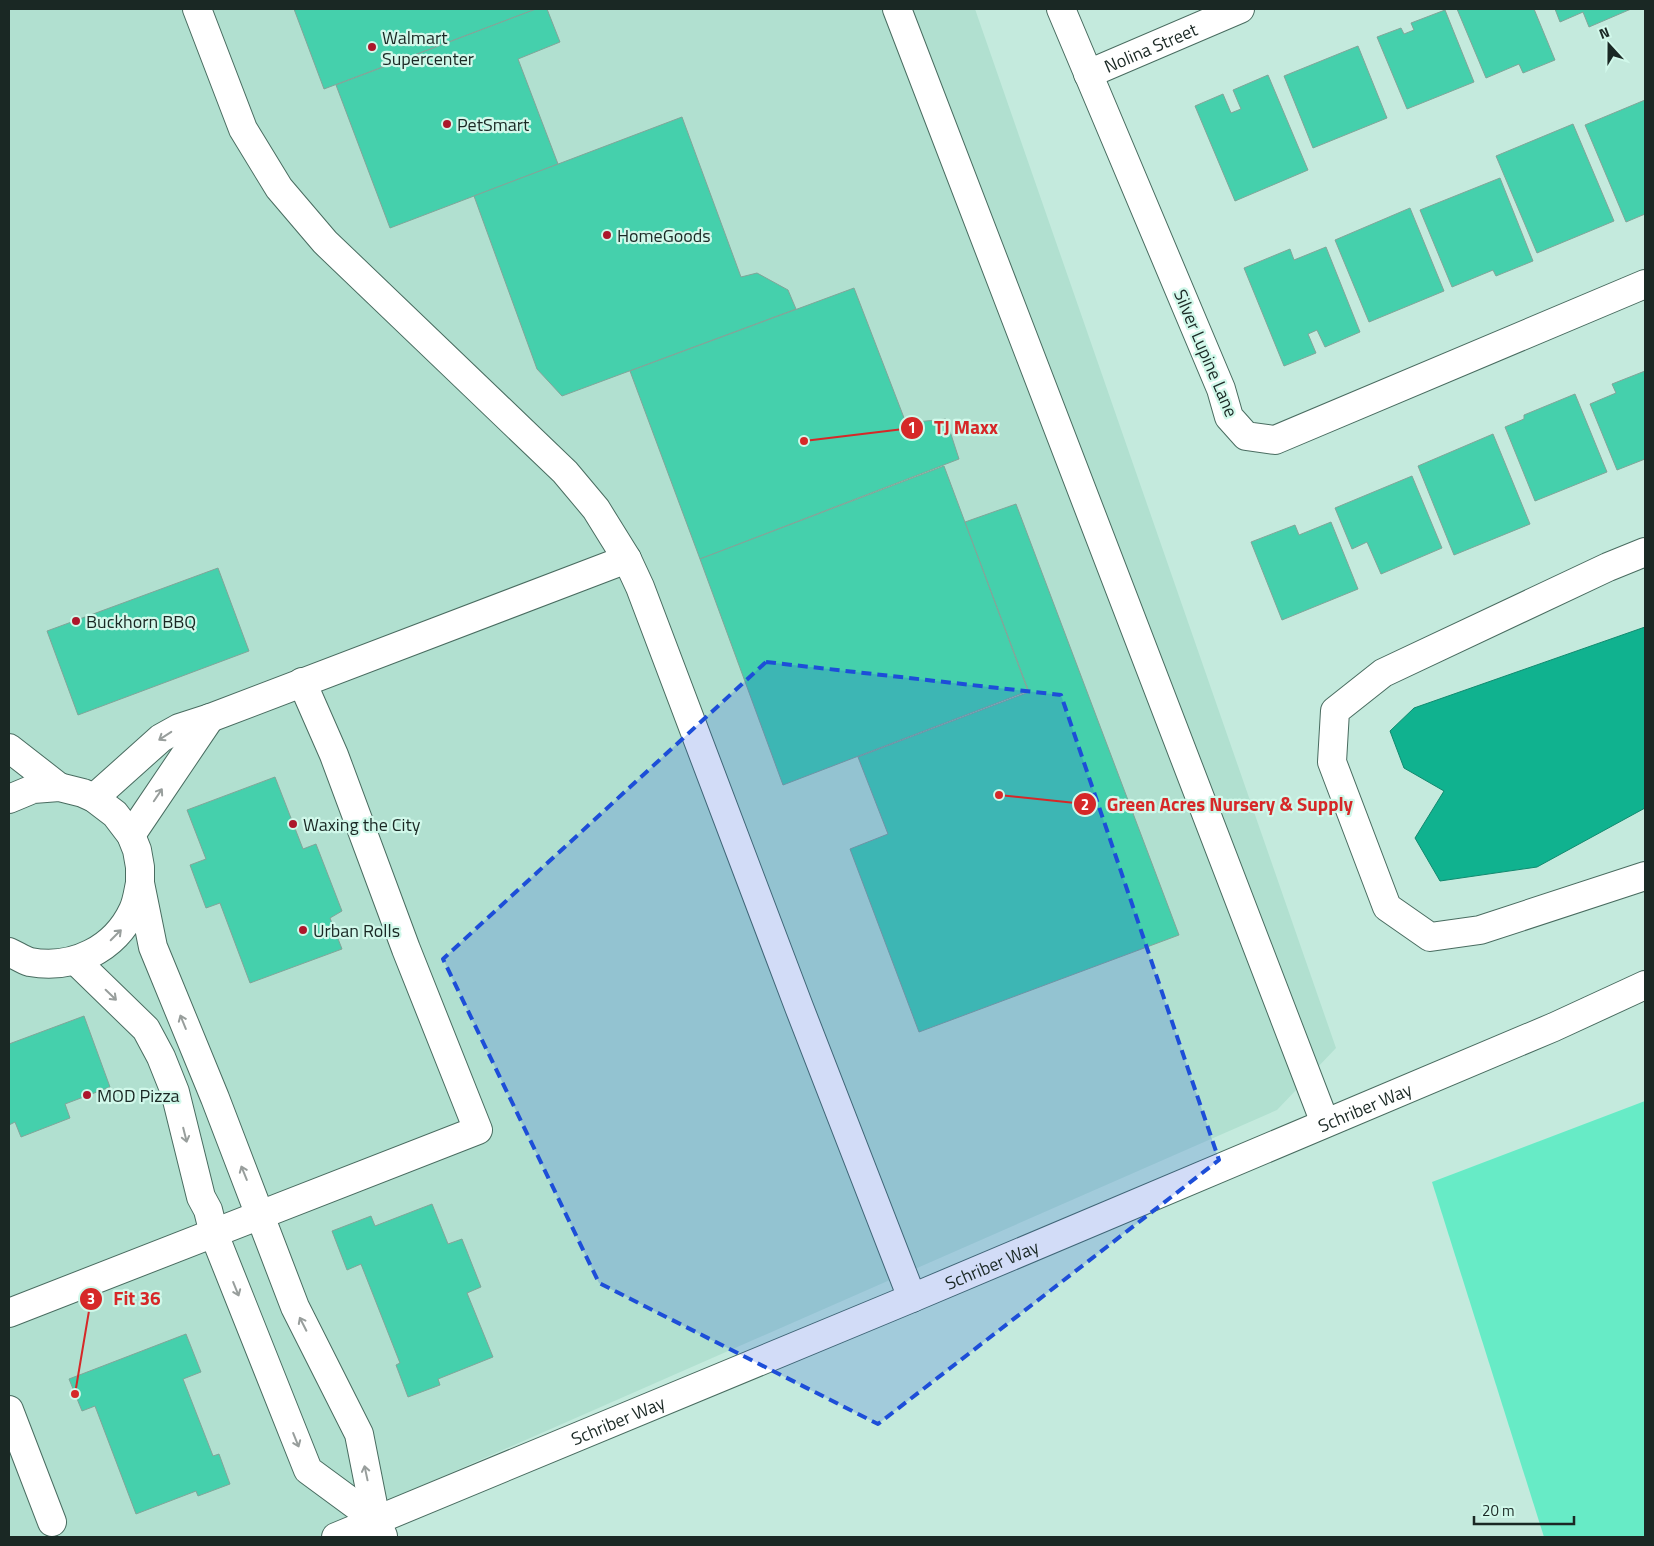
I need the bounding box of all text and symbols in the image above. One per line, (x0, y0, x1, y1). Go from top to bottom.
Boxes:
street label: Nolina Street (1100, 15, 1202, 79)
north arrow (1584, 20, 1634, 70)
text: N (1596, 21, 1612, 44)
place label: Walmart Supercenter (382, 24, 474, 72)
marker: Walmart Supercenter (366, 41, 378, 53)
place label: PetSmart (457, 111, 530, 138)
marker: PetSmart (441, 118, 453, 130)
place label: HomeGoods (617, 222, 711, 249)
marker: HomeGoods (601, 229, 613, 241)
street label: Silver Lupine Lane (1167, 285, 1245, 421)
callout: TJ Maxx (899, 411, 1008, 445)
text: TJ Maxx (934, 412, 998, 441)
text: 1 (908, 416, 916, 439)
place label: Buckhorn BBQ (86, 608, 196, 635)
marker: Buckhorn BBQ (70, 615, 82, 627)
one-way arrow (158, 731, 172, 742)
callout: Green Acres Nursery & Supply (1072, 787, 1363, 821)
one-way arrow (153, 788, 163, 802)
text: Green Acres Nursery & Supply (1107, 789, 1354, 818)
text: 2 (1081, 793, 1089, 816)
place label: Waxing the City (303, 811, 421, 838)
marker: Waxing the City (287, 818, 299, 830)
place label: Urban Rolls (313, 917, 400, 944)
marker: Urban Rolls (297, 924, 309, 936)
one-way arrow (110, 928, 122, 941)
one-way arrow (105, 989, 117, 1001)
one-way arrow (178, 1015, 187, 1030)
street label: Schriber Way (1314, 1075, 1416, 1139)
place label: MOD Pizza (97, 1082, 180, 1109)
marker: MOD Pizza (81, 1089, 93, 1101)
one-way arrow (181, 1127, 190, 1143)
one-way arrow (238, 1166, 248, 1181)
street label: Schriber Way (940, 1232, 1043, 1296)
one-way arrow (232, 1281, 241, 1296)
callout: Fit 36 (79, 1282, 171, 1316)
text: Fit 36 (113, 1283, 161, 1312)
text: 3 (87, 1287, 95, 1310)
one-way arrow (298, 1317, 307, 1332)
street label: Schriber Way (567, 1388, 669, 1452)
one-way arrow (292, 1432, 301, 1447)
one-way arrow (361, 1465, 370, 1481)
scale bar (1474, 1494, 1574, 1526)
text: 20 m (1482, 1499, 1515, 1522)

